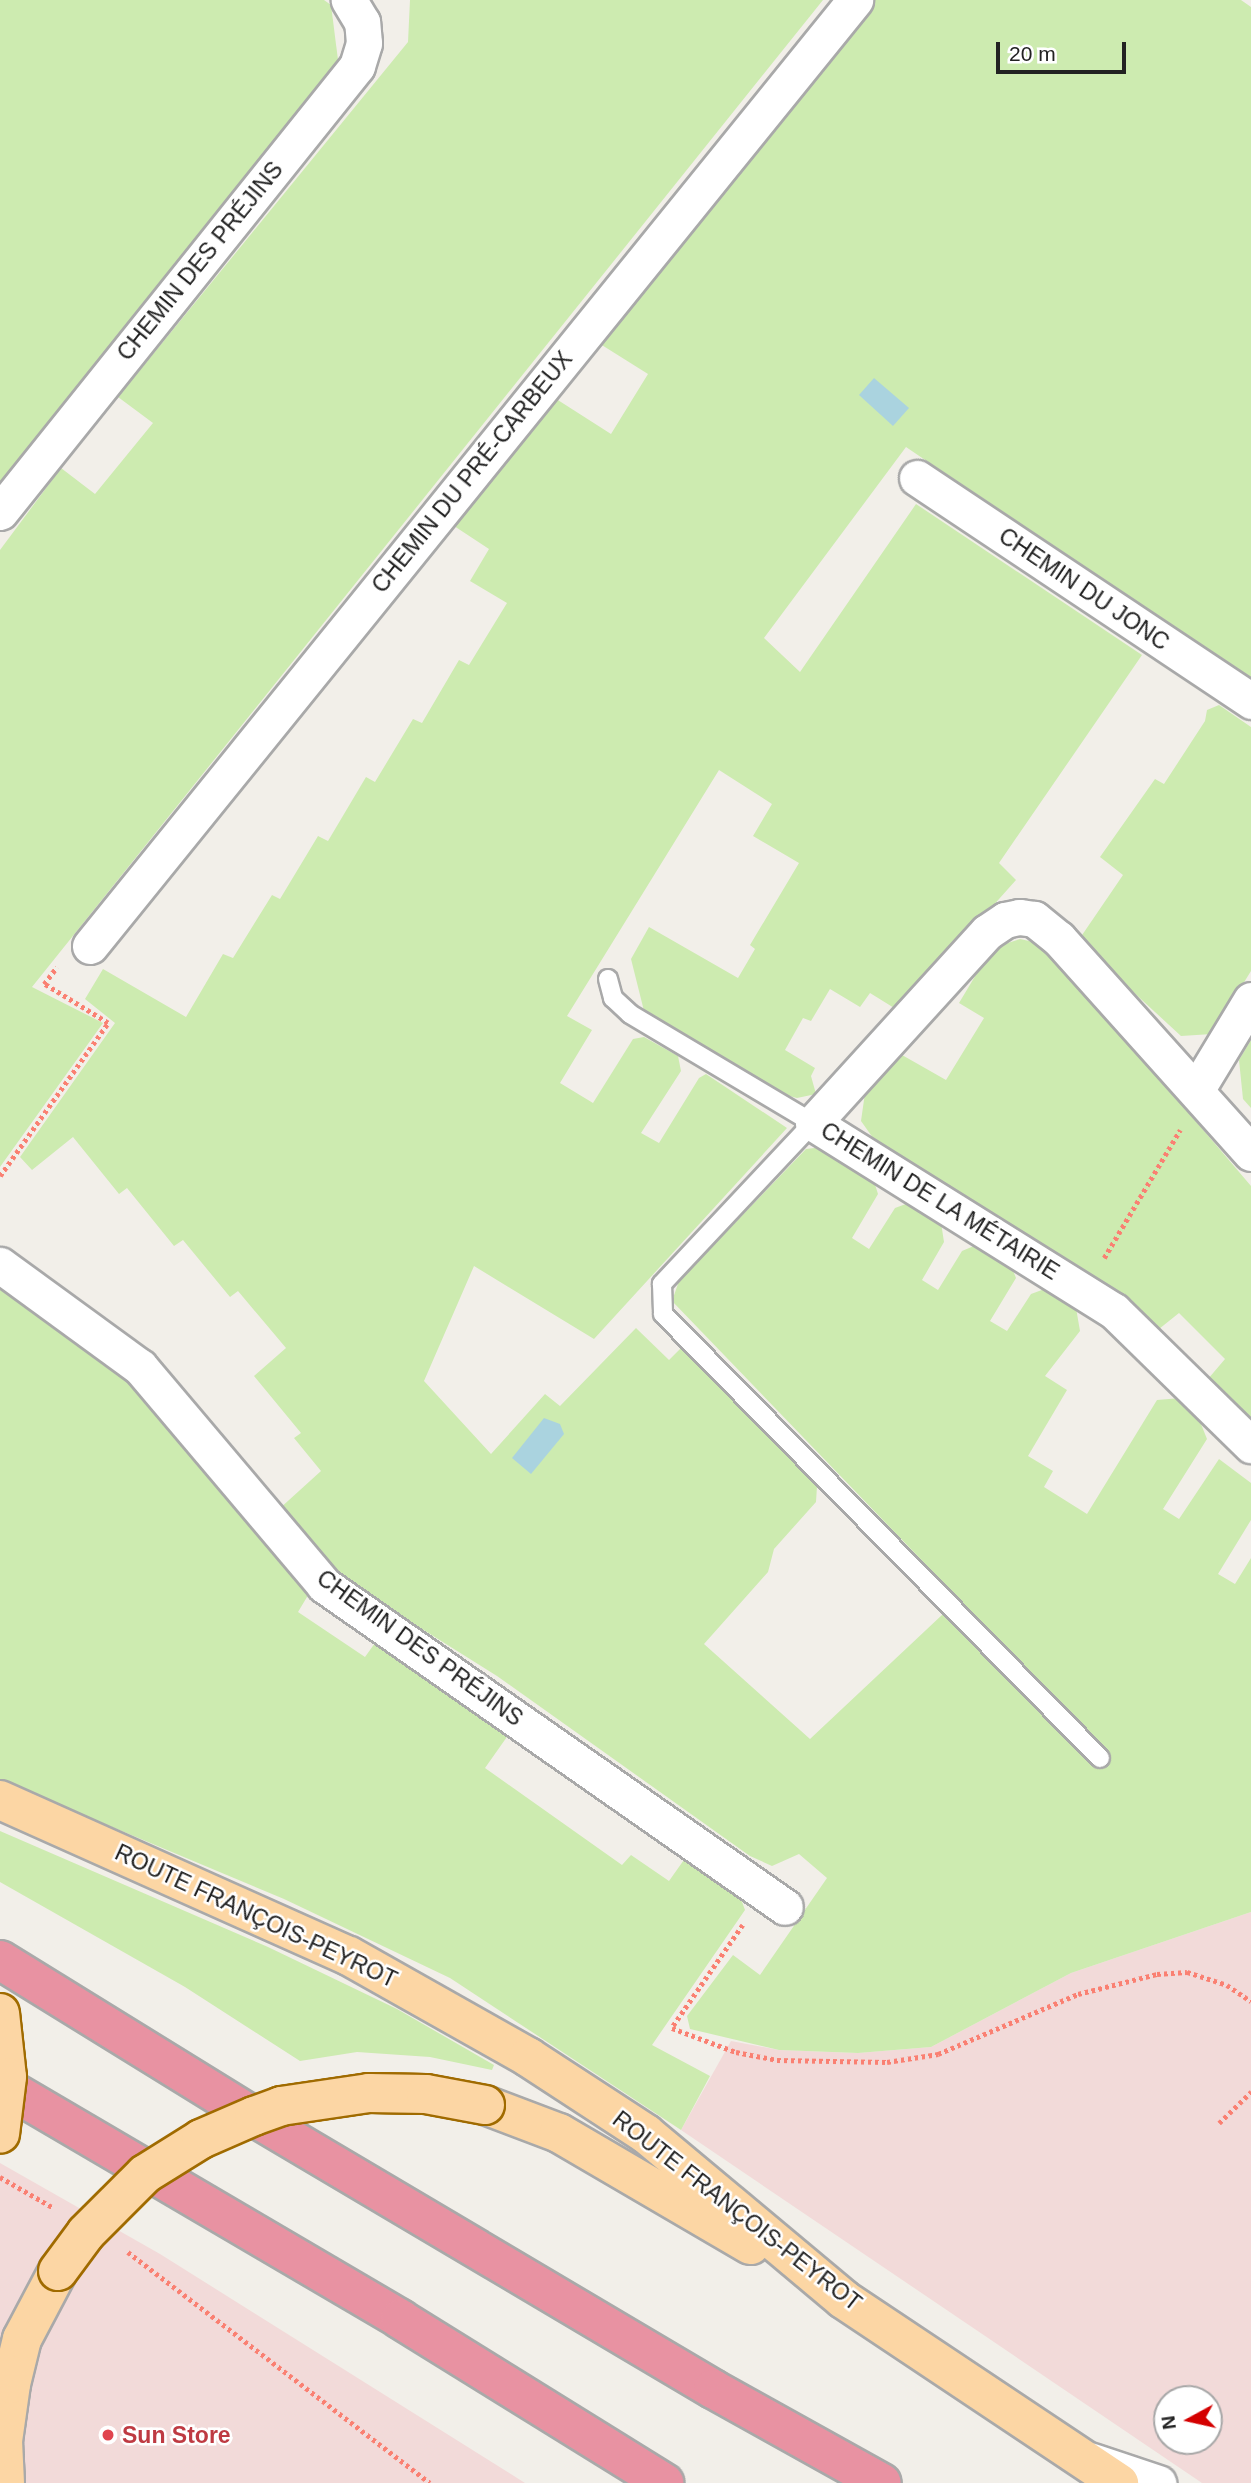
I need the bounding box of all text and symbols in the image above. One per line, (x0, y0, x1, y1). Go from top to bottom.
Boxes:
scale bar (999, 28, 1128, 72)
text: 20 m (1009, 42, 1056, 65)
street label: CHEMIN DES PRÉJINS (111, 156, 289, 366)
street label: CHEMIN DU PRÉ-CARBEUX (366, 346, 578, 598)
street label: CHEMIN DU JONC (994, 522, 1174, 656)
street label: CHEMIN DE LA MÉTAIRIE (815, 1116, 1065, 1286)
street label: CHEMIN DES PRÉJINS (312, 1564, 528, 1732)
street label: ROUTE FRANÇOIS-PEYROT (111, 1838, 401, 1994)
street label: ROUTE FRANÇOIS-PEYROT (607, 2105, 867, 2317)
north arrow (1153, 2385, 1223, 2455)
text: N (1157, 2414, 1180, 2431)
place label: Sun Store (122, 2421, 231, 2449)
marker: Sun Store (100, 2427, 116, 2443)

